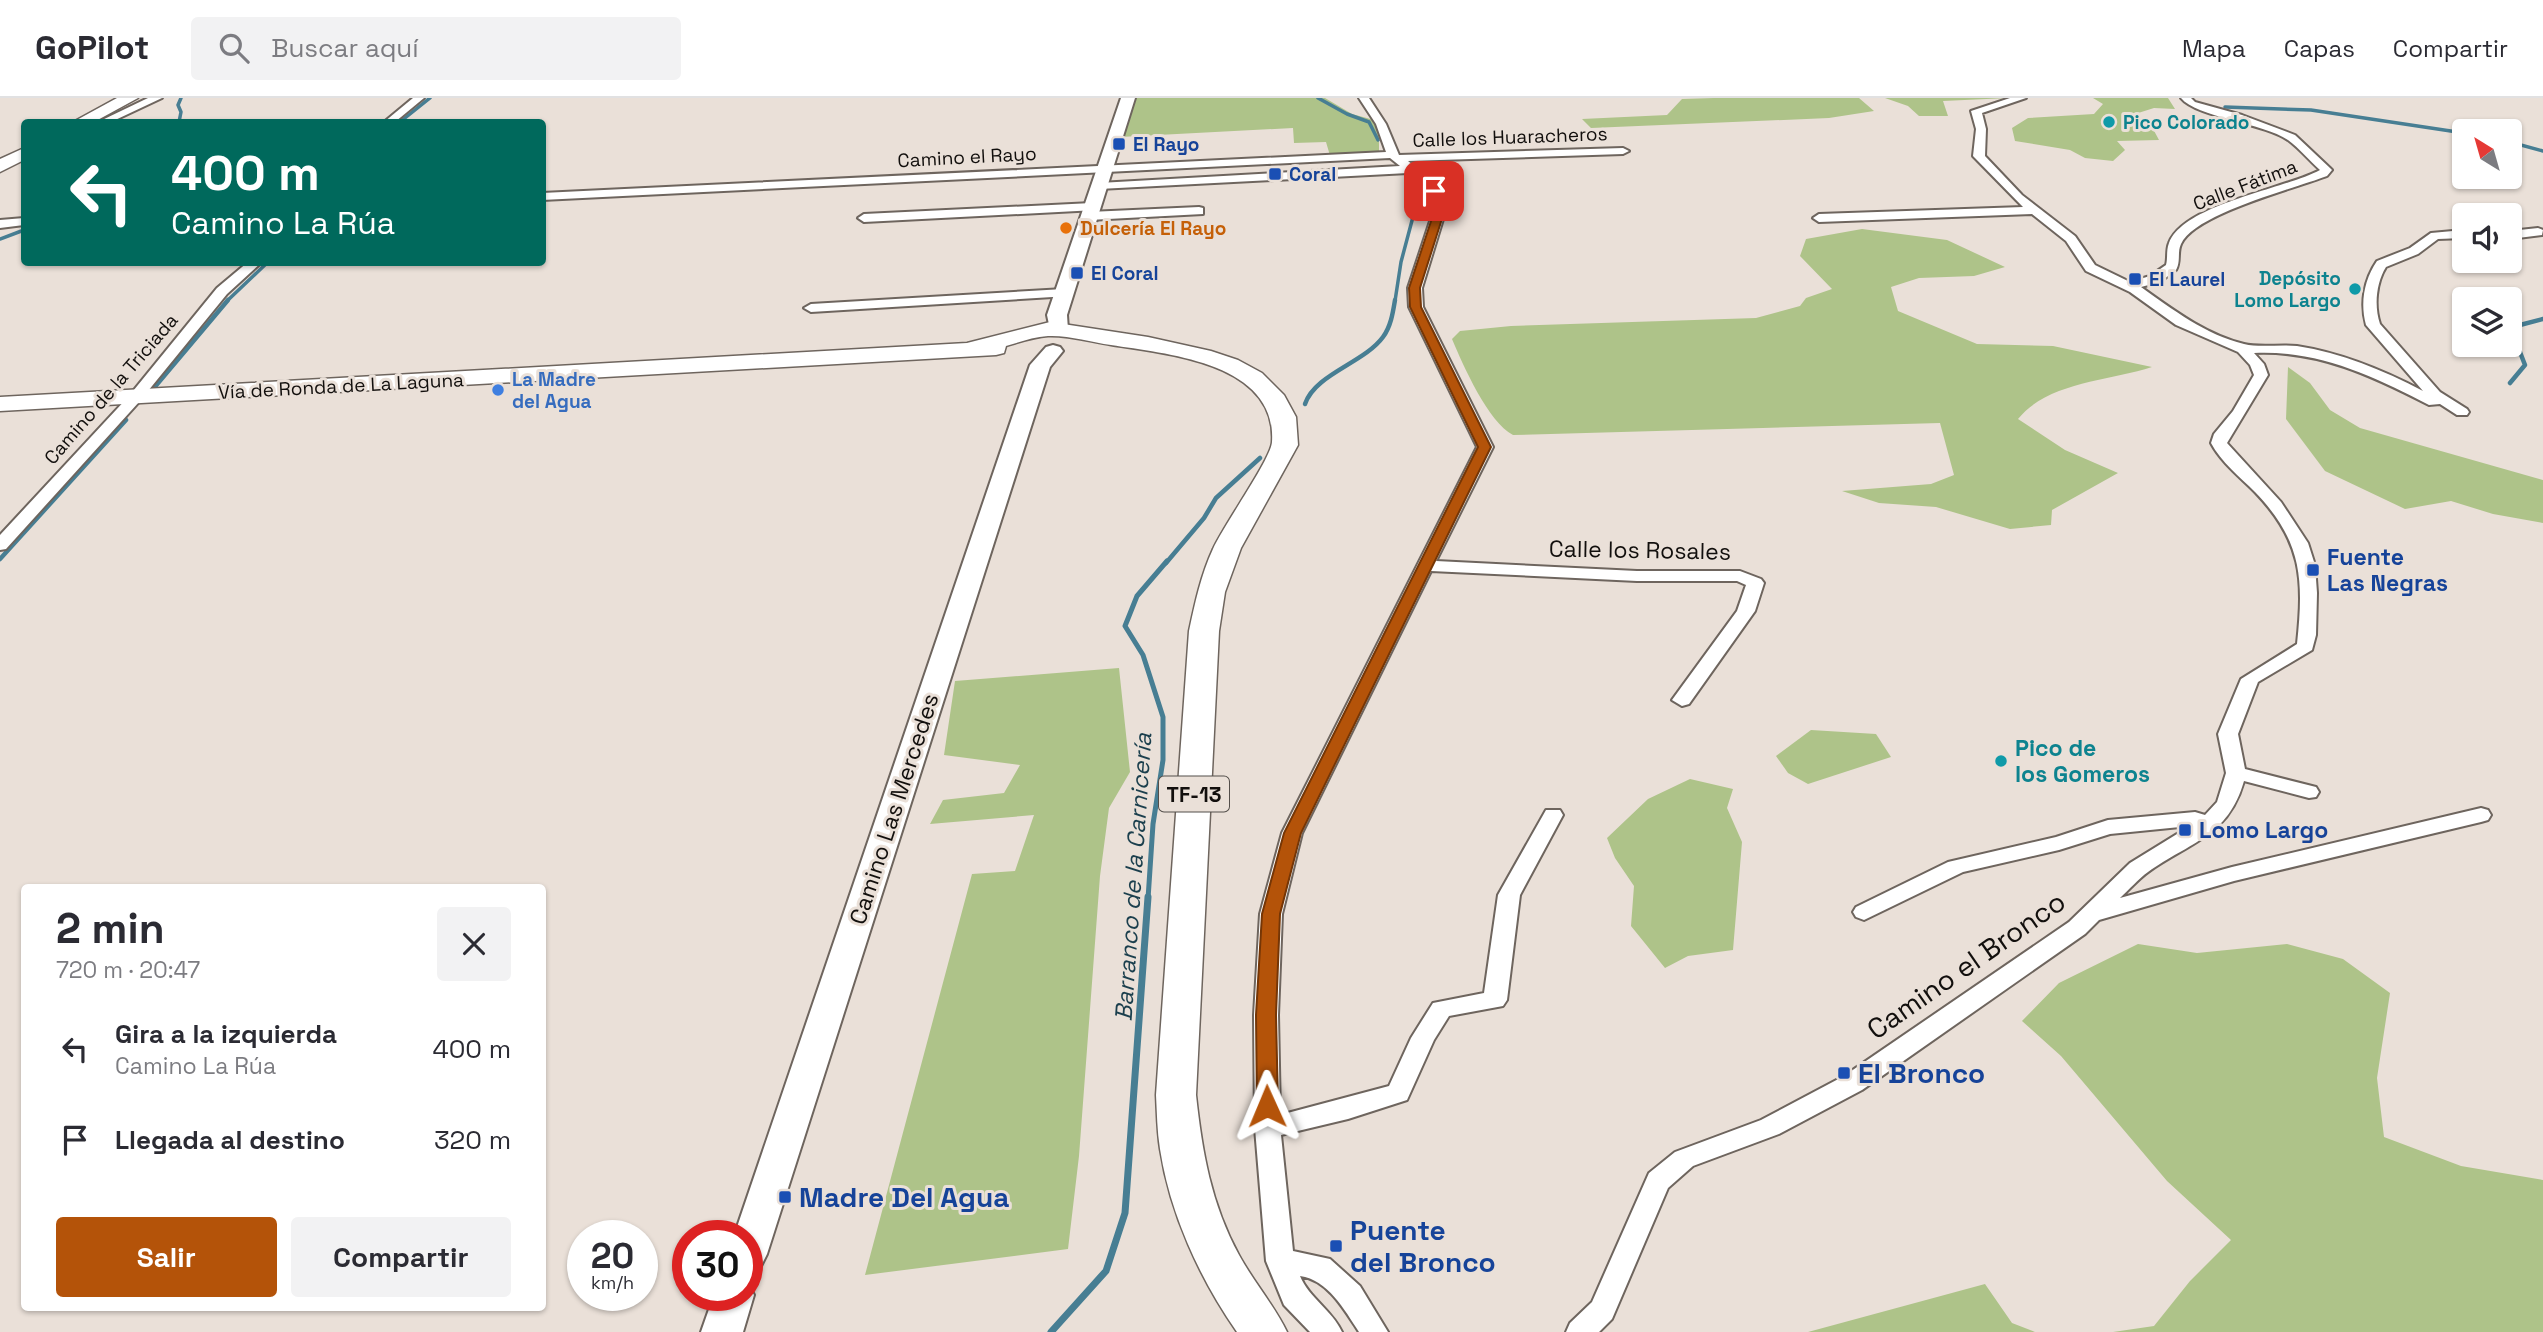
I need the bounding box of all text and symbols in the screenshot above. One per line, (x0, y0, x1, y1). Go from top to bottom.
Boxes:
search box (191, 17, 681, 80)
text: GoPilot (35, 27, 149, 69)
icon: search (215, 29, 253, 67)
text: Buscar aquí (271, 31, 419, 65)
text: Mapa (2182, 33, 2246, 64)
text: Capas (2284, 33, 2355, 64)
text: Compartir (2393, 33, 2508, 64)
place label: Pico Colorado (2123, 110, 2250, 135)
marker: Pico Colorado (2101, 114, 2117, 130)
north arrow (2452, 119, 2522, 189)
map controls (2452, 119, 2522, 357)
street label: Calle los Huaracheros (1412, 121, 1608, 153)
place label: El Rayo (1133, 132, 1199, 157)
marker: El Rayo (1111, 136, 1127, 152)
street label: Camino el Rayo (897, 141, 1037, 173)
text: 400 m (171, 142, 320, 204)
icon: left (56, 147, 147, 238)
street label: Calle Fátima (2189, 154, 2301, 216)
pin (1404, 161, 1464, 221)
place label: Coral (1289, 162, 1336, 187)
marker: Coral (1267, 166, 1283, 182)
icon: arrive (1415, 172, 1453, 210)
text: Camino La Rúa (171, 203, 395, 243)
button: sound (2452, 203, 2522, 273)
place label: Dulcería El Rayo (1080, 216, 1226, 241)
marker: Dulcería El Rayo (1058, 220, 1074, 236)
place label: El Coral (1091, 261, 1159, 286)
marker: El Coral (1069, 265, 1085, 281)
place label: Depósito Lomo Largo (2234, 266, 2341, 313)
place label: El Laurel (2149, 267, 2225, 292)
marker: El Laurel (2127, 271, 2143, 287)
marker: Depósito Lomo Largo (2347, 281, 2363, 297)
button: layers (2452, 287, 2522, 357)
street label: Camino de la Triciada (39, 308, 184, 470)
street label: Vía de Ronda de La Laguna (218, 367, 465, 405)
place label: La Madre del Agua (512, 367, 596, 414)
marker: La Madre del Agua (490, 382, 506, 398)
street label: Calle los Rosales (1549, 533, 1731, 567)
place label: Fuente Las Negras (2327, 542, 2448, 598)
marker: Fuente Las Negras (2305, 562, 2321, 578)
street label: Camino Las Mercedes (842, 690, 946, 928)
water label: Barranco de la Carnicería (1107, 732, 1159, 1022)
place label: Pico de los Gomeros (2015, 733, 2150, 789)
marker: Pico de los Gomeros (1993, 753, 2009, 769)
road number: TF-13 (1159, 776, 1229, 812)
place label: Lomo Largo (2199, 815, 2328, 845)
marker: Lomo Largo (2177, 822, 2193, 838)
street label: Camino el Bronco (1860, 883, 2072, 1047)
text: 2 min (56, 902, 165, 955)
button: close (437, 907, 511, 981)
text: 720 m · 20:47 (56, 955, 200, 985)
text: Gira a la izquierda (115, 1017, 337, 1051)
icon: left (56, 1030, 94, 1068)
text: 400 m (432, 1032, 511, 1066)
text: Camino La Rúa (115, 1051, 276, 1081)
place label: El Bronco (1858, 1055, 1985, 1091)
marker: El Bronco (1836, 1065, 1852, 1081)
position arrow (1230, 1069, 1304, 1143)
icon: arrive (56, 1121, 94, 1159)
text: Llegada al destino (115, 1123, 345, 1157)
text: 320 m (434, 1123, 511, 1157)
place label: Madre Del Agua (799, 1179, 1009, 1215)
marker: Madre Del Agua (777, 1189, 793, 1205)
place label: Puente del Bronco (1350, 1212, 1496, 1280)
button: Salir (56, 1217, 277, 1297)
button: Compartir (291, 1217, 511, 1297)
speed limit sign: 30 (672, 1220, 763, 1311)
text: 20 (591, 1234, 634, 1278)
marker: Puente del Bronco (1328, 1238, 1344, 1254)
text: km/h (591, 1271, 634, 1294)

